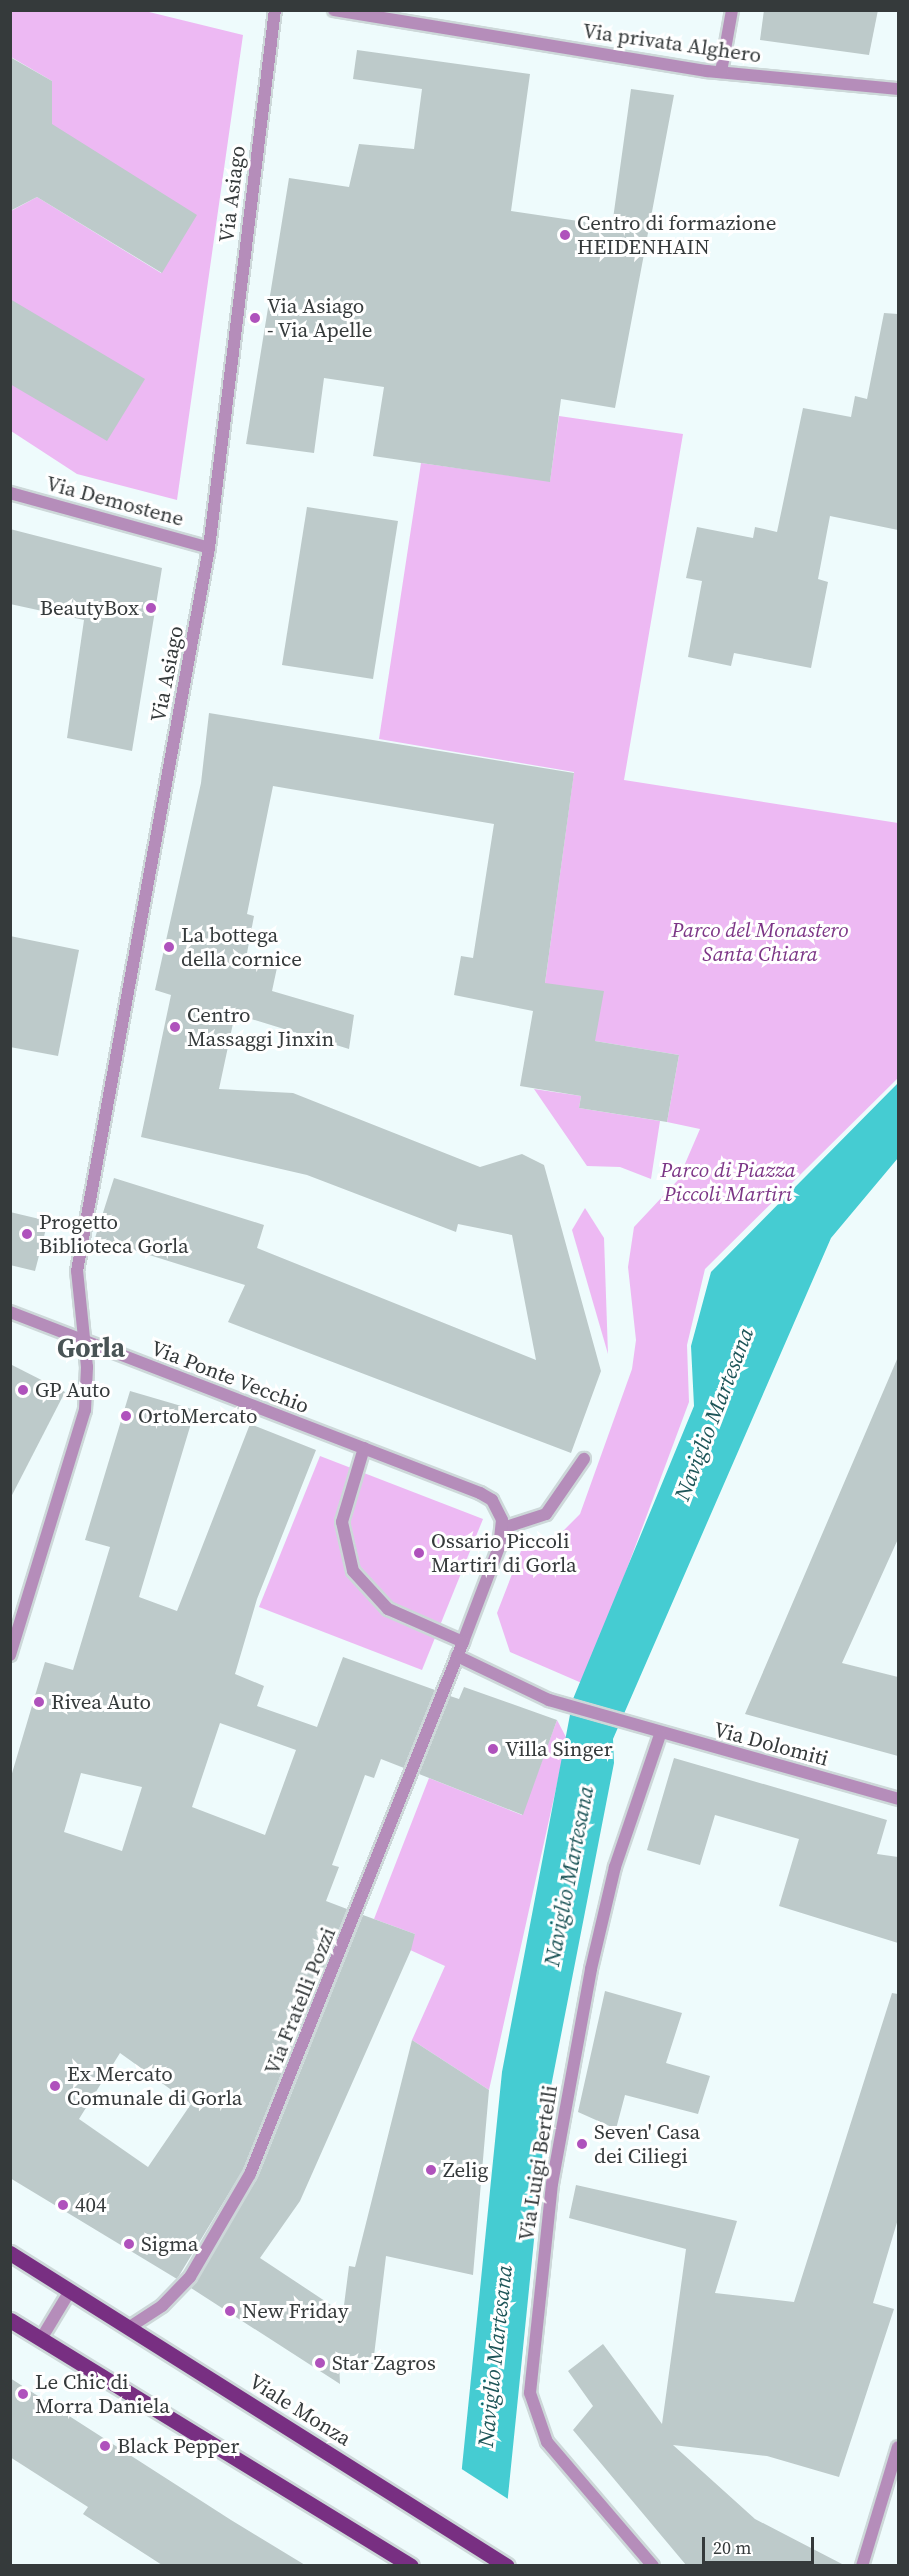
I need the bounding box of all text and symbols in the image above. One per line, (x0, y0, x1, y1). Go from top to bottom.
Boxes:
street label: Via privata Alghero (581, 18, 763, 68)
street label: Via Asiago (214, 144, 250, 244)
place label: Centro di formazione HEIDENHAIN (577, 210, 776, 260)
marker: Centro di formazione HEIDENHAIN (558, 228, 572, 242)
place label: Via Asiago - Via Apelle (267, 293, 373, 343)
marker: Via Asiago - Via Apelle (248, 311, 262, 325)
street label: Via Demostene (43, 471, 187, 531)
place label: BeautyBox (40, 595, 139, 621)
marker: BeautyBox (144, 601, 158, 615)
street label: Via Asiago (145, 624, 189, 724)
park label: Parco del Monastero Santa Chiara (672, 917, 848, 967)
place label: La bottega della cornice (181, 922, 302, 972)
marker: La bottega della cornice (162, 940, 176, 954)
place label: Centro Massaggi Jinxin (187, 1002, 334, 1052)
marker: Centro Massaggi Jinxin (168, 1020, 182, 1034)
park label: Parco di Piazza Piccoli Martiri (660, 1157, 796, 1207)
place label: Progetto Biblioteca Gorla (39, 1209, 189, 1259)
marker: Progetto Biblioteca Gorla (20, 1227, 34, 1241)
water label: Naviglio Martesana (669, 1324, 759, 1504)
district label: Gorla (57, 1332, 125, 1364)
street label: Via Ponte Vecchio (147, 1335, 313, 1419)
place label: GP Auto (35, 1377, 110, 1403)
marker: GP Auto (16, 1383, 30, 1397)
place label: OrtoMercato (138, 1403, 257, 1429)
marker: OrtoMercato (119, 1409, 133, 1423)
place label: Ossario Piccoli Martiri di Gorla (431, 1528, 577, 1578)
marker: Ossario Piccoli Martiri di Gorla (412, 1546, 426, 1560)
place label: Rivea Auto (51, 1689, 151, 1715)
marker: Rivea Auto (32, 1695, 46, 1709)
street label: Via Dolomiti (711, 1717, 831, 1771)
place label: Villa Singer (505, 1736, 613, 1762)
marker: Villa Singer (486, 1742, 500, 1756)
water label: Naviglio Martesana (539, 1784, 599, 1968)
street label: Via Fratelli Pozzi (259, 1924, 341, 2078)
place label: Ex Mercato Comunale di Gorla (67, 2061, 242, 2111)
marker: Ex Mercato Comunale di Gorla (48, 2079, 62, 2093)
street label: Via Luigi Bertelli (513, 2083, 563, 2243)
place label: Seven' Casa dei Ciliegi (594, 2119, 700, 2169)
marker: Seven' Casa dei Ciliegi (575, 2137, 589, 2151)
place label: Zelig (443, 2157, 488, 2183)
marker: Zelig (424, 2163, 438, 2177)
place label: 404 (75, 2192, 106, 2218)
marker: 404 (56, 2198, 70, 2212)
place label: Sigma (141, 2231, 198, 2257)
marker: Sigma (122, 2237, 136, 2251)
water label: Naviglio Martesana (472, 2264, 518, 2448)
place label: New Friday (242, 2298, 348, 2324)
marker: New Friday (223, 2304, 237, 2318)
place label: Star Zagros (332, 2350, 436, 2376)
marker: Star Zagros (313, 2356, 327, 2370)
place label: Le Chic di Morra Daniela (35, 2369, 170, 2419)
street label: Viale Monza (244, 2369, 356, 2451)
marker: Le Chic di Morra Daniela (16, 2387, 30, 2401)
place label: Black Pepper (117, 2433, 239, 2459)
marker: Black Pepper (98, 2439, 112, 2453)
scale bar (705, 2525, 818, 2563)
text: 20 m (713, 2535, 751, 2560)

